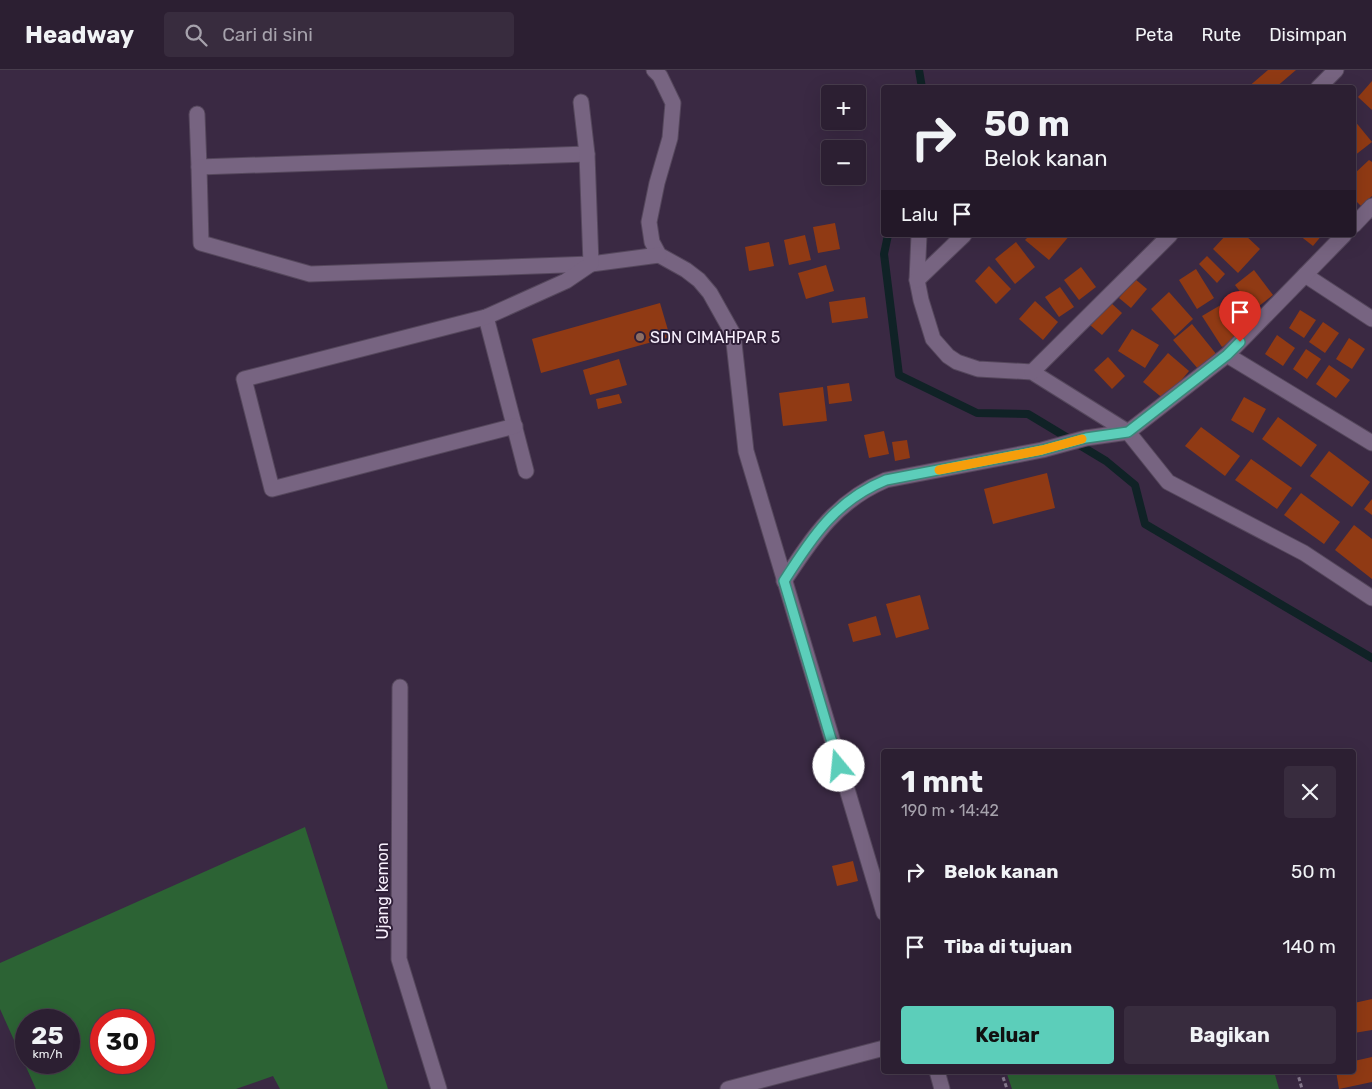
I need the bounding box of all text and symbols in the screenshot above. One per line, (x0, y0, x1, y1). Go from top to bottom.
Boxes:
search box (164, 12, 514, 57)
text: Headway (25, 21, 134, 49)
icon: search (182, 21, 210, 49)
text: Cari di sini (222, 23, 313, 46)
text: Peta (1135, 24, 1173, 46)
text: Rute (1201, 24, 1241, 46)
text: Disimpan (1269, 24, 1347, 46)
map controls (821, 85, 866, 185)
button: + (821, 85, 866, 130)
text: 50 m (984, 103, 1070, 145)
icon: right (901, 105, 966, 170)
button: − (821, 140, 866, 185)
text: Belok kanan (984, 145, 1108, 172)
icon: arrive (948, 200, 976, 228)
text: Lalu (901, 203, 938, 226)
pin (1219, 291, 1261, 342)
icon: arrive (1226, 298, 1254, 326)
place label: SDN CIMAHPAR 5 (650, 328, 780, 347)
marker: SDN CIMAHPAR 5 (634, 331, 646, 343)
position arrow (812, 739, 864, 791)
text: 1 mnt (901, 764, 983, 800)
button: close (1284, 766, 1336, 818)
text: 190 m · 14:42 (901, 801, 999, 820)
street label: Ujang kemon (373, 842, 392, 940)
icon: right (901, 858, 929, 886)
text: Belok kanan (944, 860, 1059, 883)
text: 50 m (1291, 860, 1336, 883)
icon: arrive (901, 933, 929, 961)
text: Tiba di tujuan (944, 935, 1072, 958)
text: 140 m (1282, 935, 1336, 958)
button: Keluar (901, 1006, 1114, 1064)
button: Bagikan (1124, 1006, 1336, 1064)
speed limit sign: 30 (90, 1009, 155, 1074)
text: 25 (31, 1021, 64, 1050)
text: km/h (33, 1047, 62, 1061)

